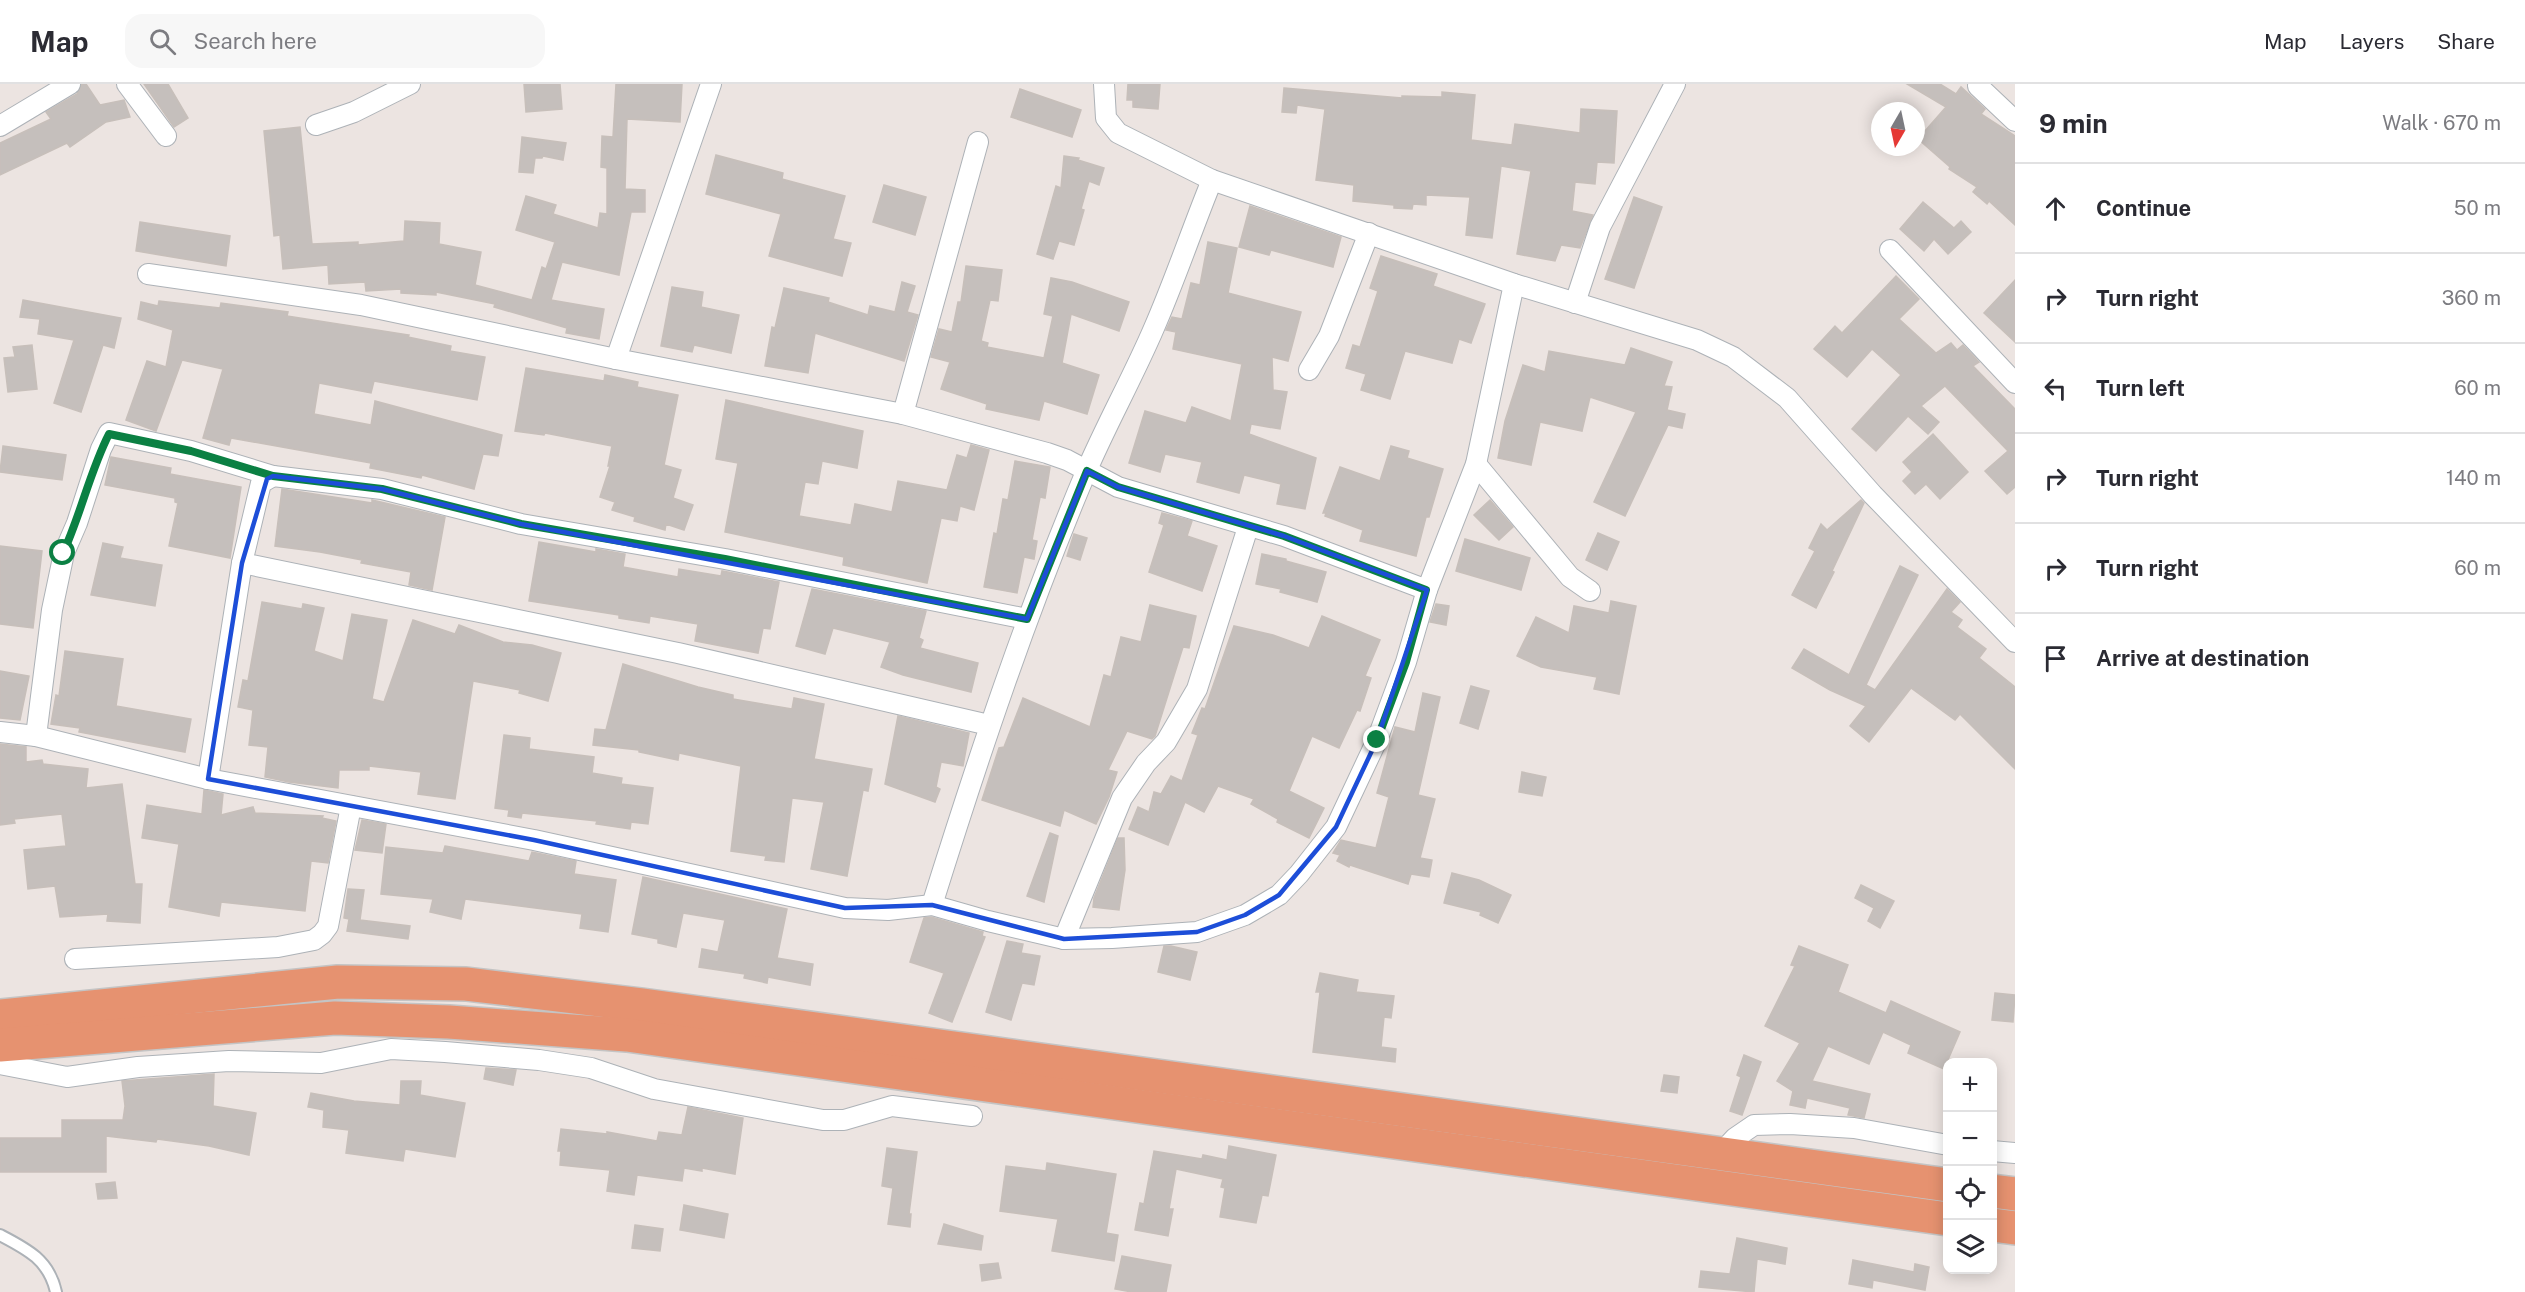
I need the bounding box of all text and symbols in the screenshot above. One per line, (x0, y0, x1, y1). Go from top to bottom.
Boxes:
search box (125, 14, 545, 68)
text: Map (30, 25, 89, 58)
icon: search (146, 25, 179, 58)
text: Search here (194, 28, 317, 54)
text: Map (2264, 29, 2307, 54)
text: Layers (2340, 29, 2404, 54)
text: Share (2437, 29, 2495, 54)
north arrow (1871, 102, 1925, 156)
text: 9 min (2039, 108, 2108, 139)
text: Walk · 670 m (2382, 111, 2501, 135)
icon: ahead (2039, 192, 2072, 225)
text: Continue (2096, 195, 2191, 221)
text: 50 m (2454, 196, 2501, 220)
icon: right (2039, 282, 2072, 315)
text: Turn right (2096, 285, 2199, 311)
text: 360 m (2442, 286, 2501, 310)
icon: left (2039, 372, 2072, 405)
text: Turn left (2096, 375, 2185, 401)
text: 60 m (2454, 376, 2501, 400)
icon: right (2039, 462, 2072, 495)
text: Turn right (2096, 465, 2199, 491)
text: 140 m (2446, 466, 2501, 490)
route start (49, 539, 75, 565)
icon: right (2039, 552, 2072, 585)
text: Turn right (2096, 555, 2199, 581)
text: 60 m (2454, 556, 2501, 580)
icon: arrive (2039, 642, 2072, 675)
text: Arrive at destination (2096, 645, 2309, 671)
route end (1363, 726, 1389, 752)
map controls (1943, 1058, 1997, 1274)
button: + (1943, 1058, 1997, 1112)
button: − (1943, 1112, 1997, 1166)
button: locate (1943, 1166, 1997, 1220)
button: layers (1943, 1220, 1997, 1274)

